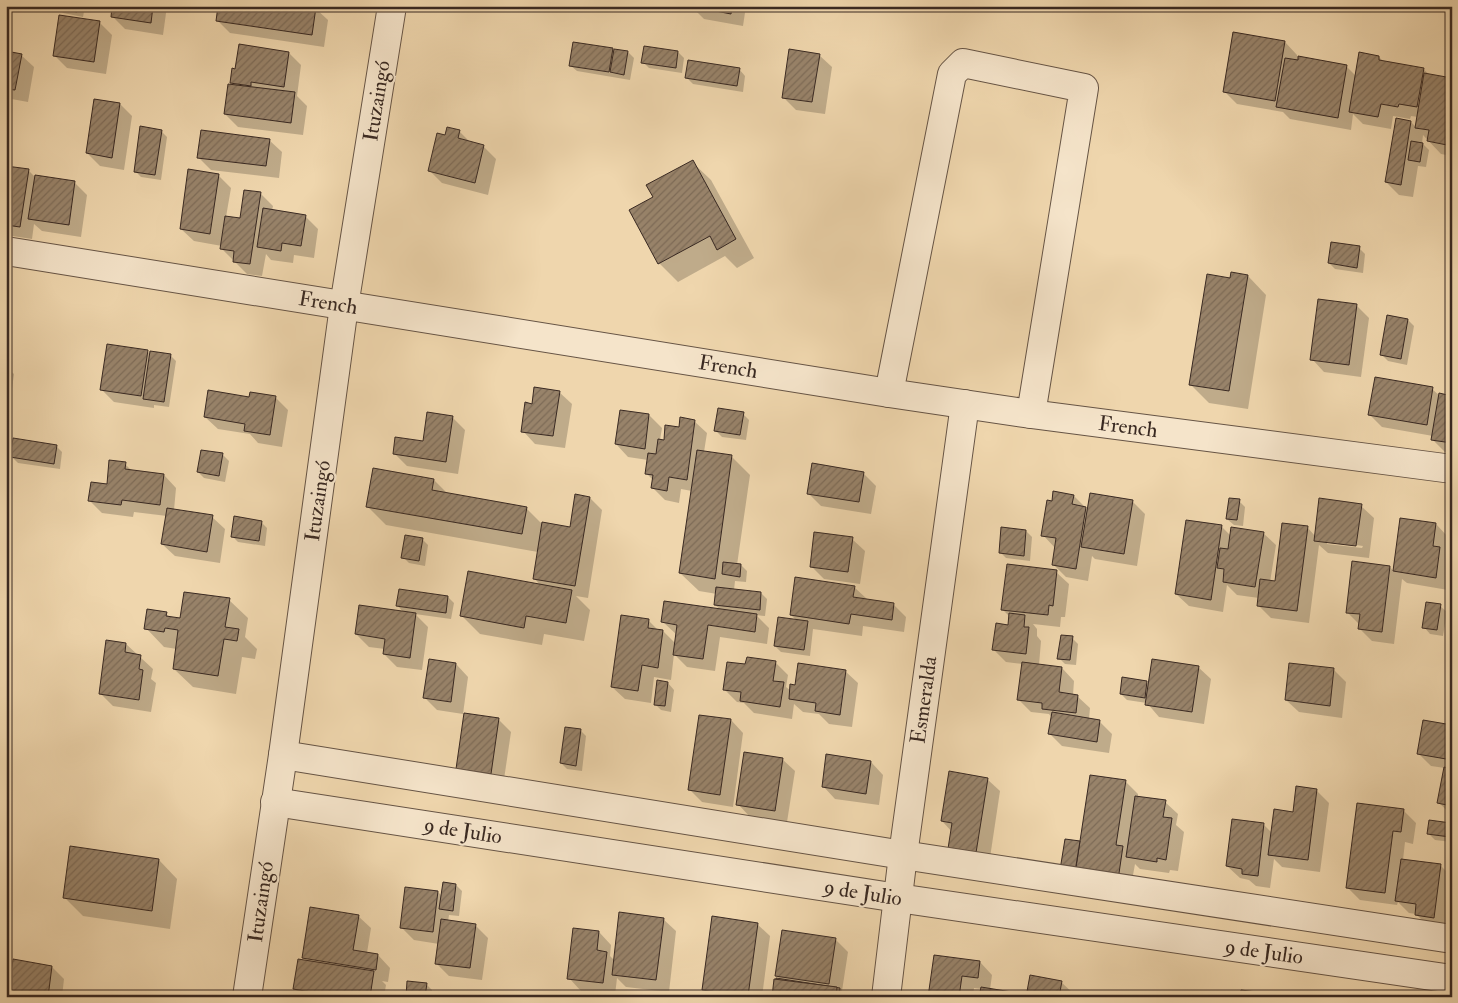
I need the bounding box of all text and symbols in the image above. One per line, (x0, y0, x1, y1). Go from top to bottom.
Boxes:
street label: Ituzaingó (357, 59, 397, 143)
street label: French (297, 285, 359, 321)
street label: French (697, 349, 759, 385)
street label: French (1097, 410, 1159, 444)
street label: Ituzaingó (299, 459, 337, 543)
street label: Esmeralda (905, 654, 944, 745)
street label: 9 de Julio (420, 811, 504, 850)
street label: Ituzaingó (242, 860, 280, 944)
street label: 9 de Julio (820, 873, 904, 912)
street label: 9 de Julio (1221, 933, 1305, 971)

